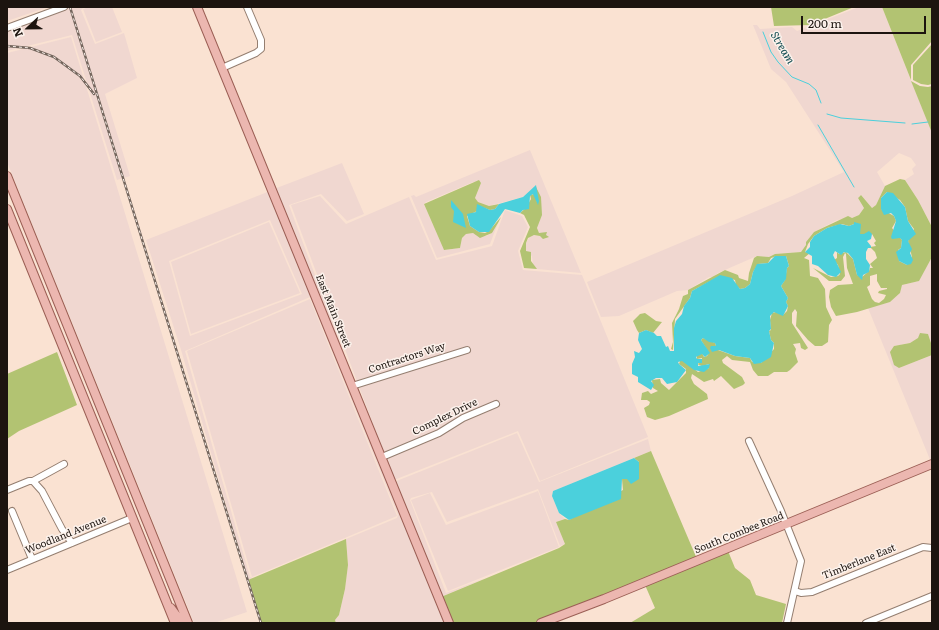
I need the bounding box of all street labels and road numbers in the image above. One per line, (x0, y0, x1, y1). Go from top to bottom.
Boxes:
street label: East Main Street (313, 273, 353, 349)
street label: Contractors Way (367, 340, 447, 376)
street label: Complex Drive (411, 396, 479, 438)
street label: South Combee Road (693, 510, 785, 556)
street label: Woodland Avenue (24, 513, 108, 557)
street label: Timberlane East (820, 542, 898, 582)

